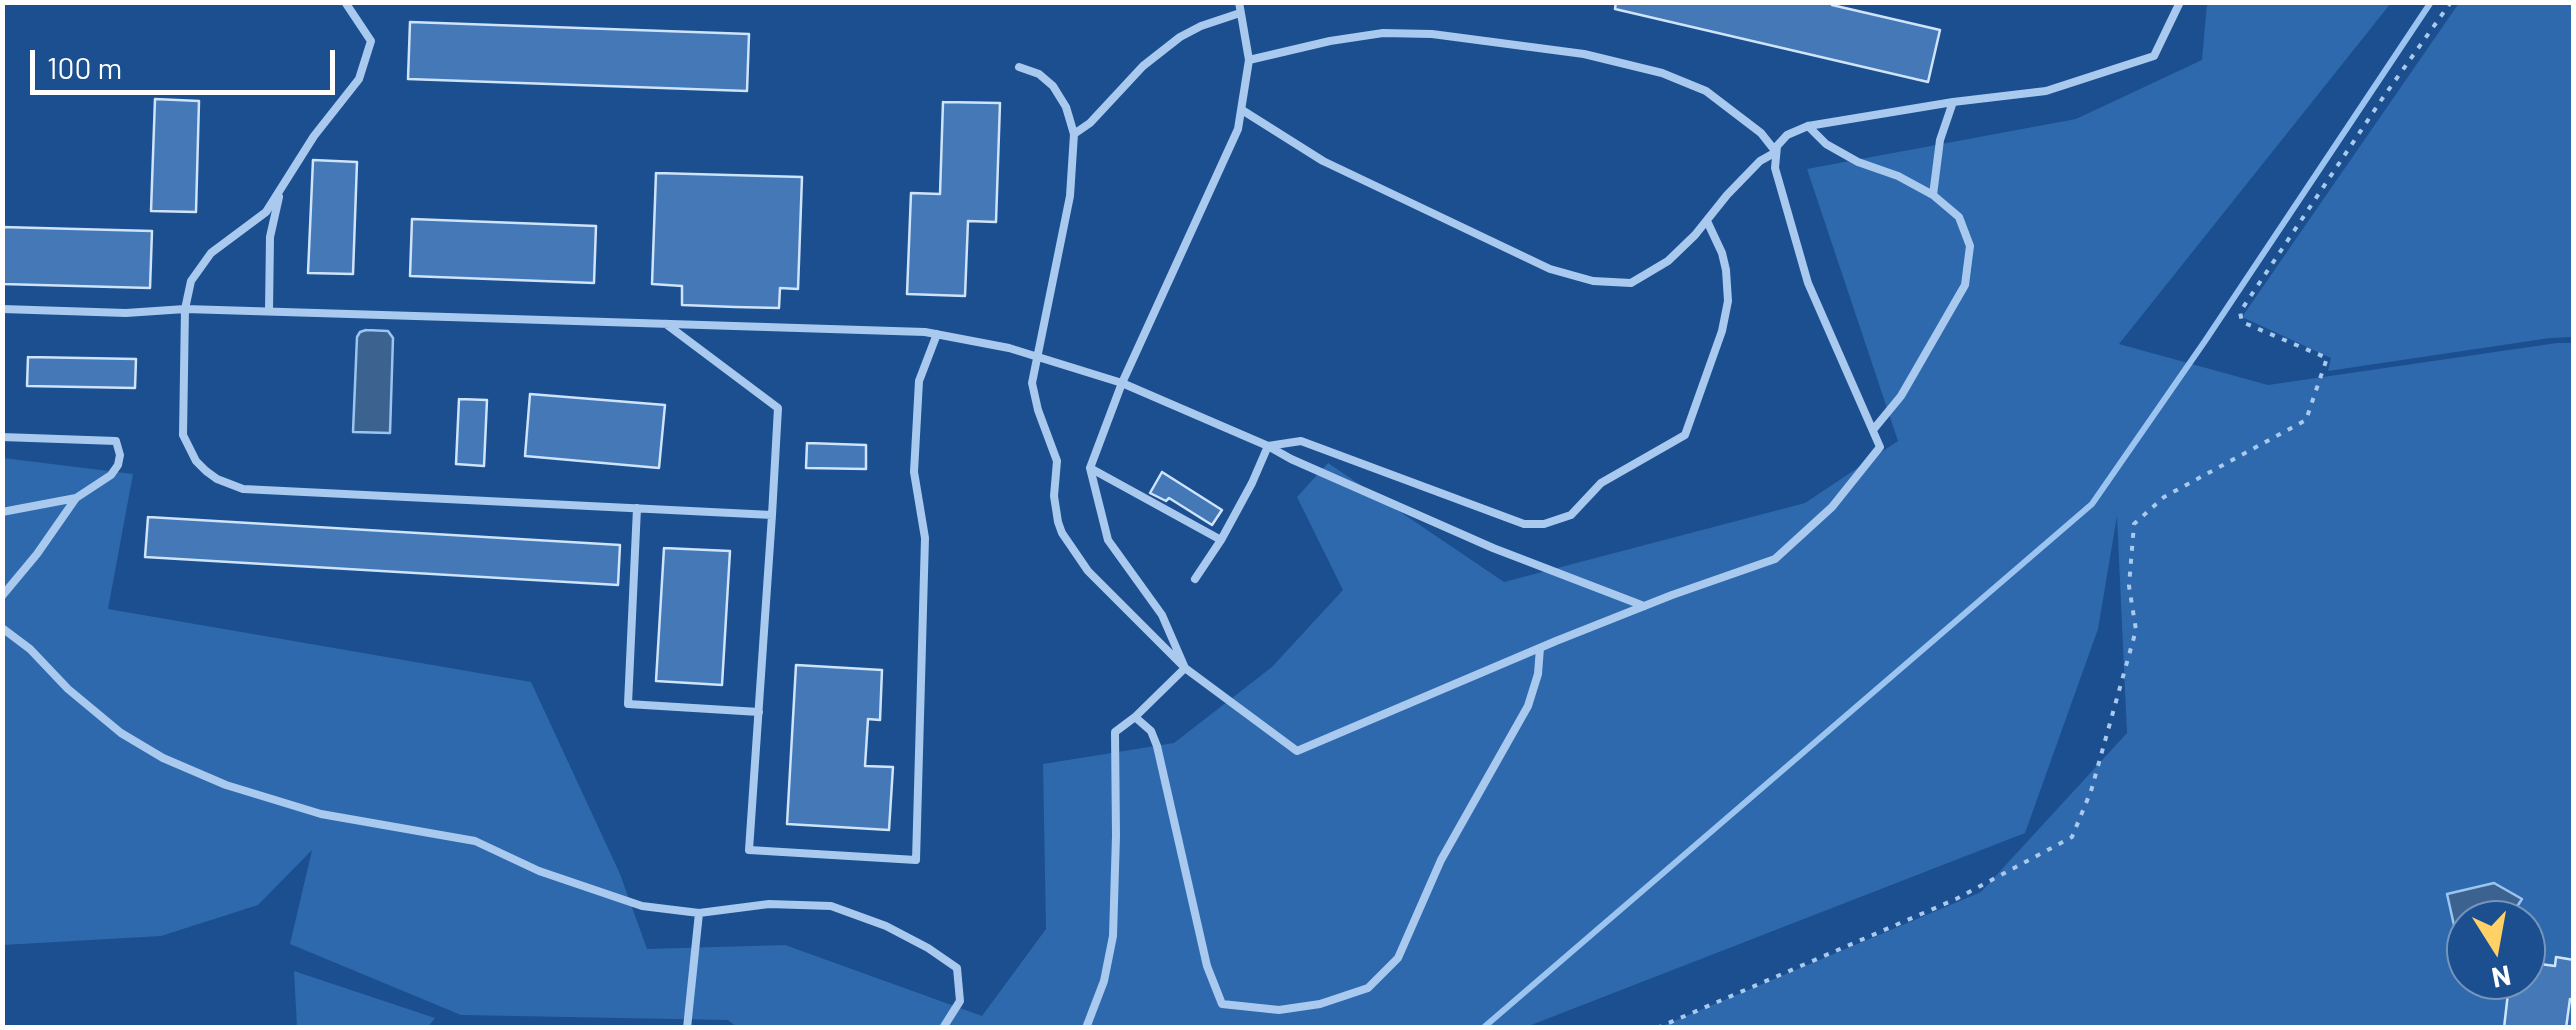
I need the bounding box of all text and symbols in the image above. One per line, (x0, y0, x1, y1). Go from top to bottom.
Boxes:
scale bar (35, 30, 340, 92)
text: 100 m (47, 49, 122, 85)
north arrow (2446, 900, 2546, 1000)
text: N (2489, 959, 2514, 996)

